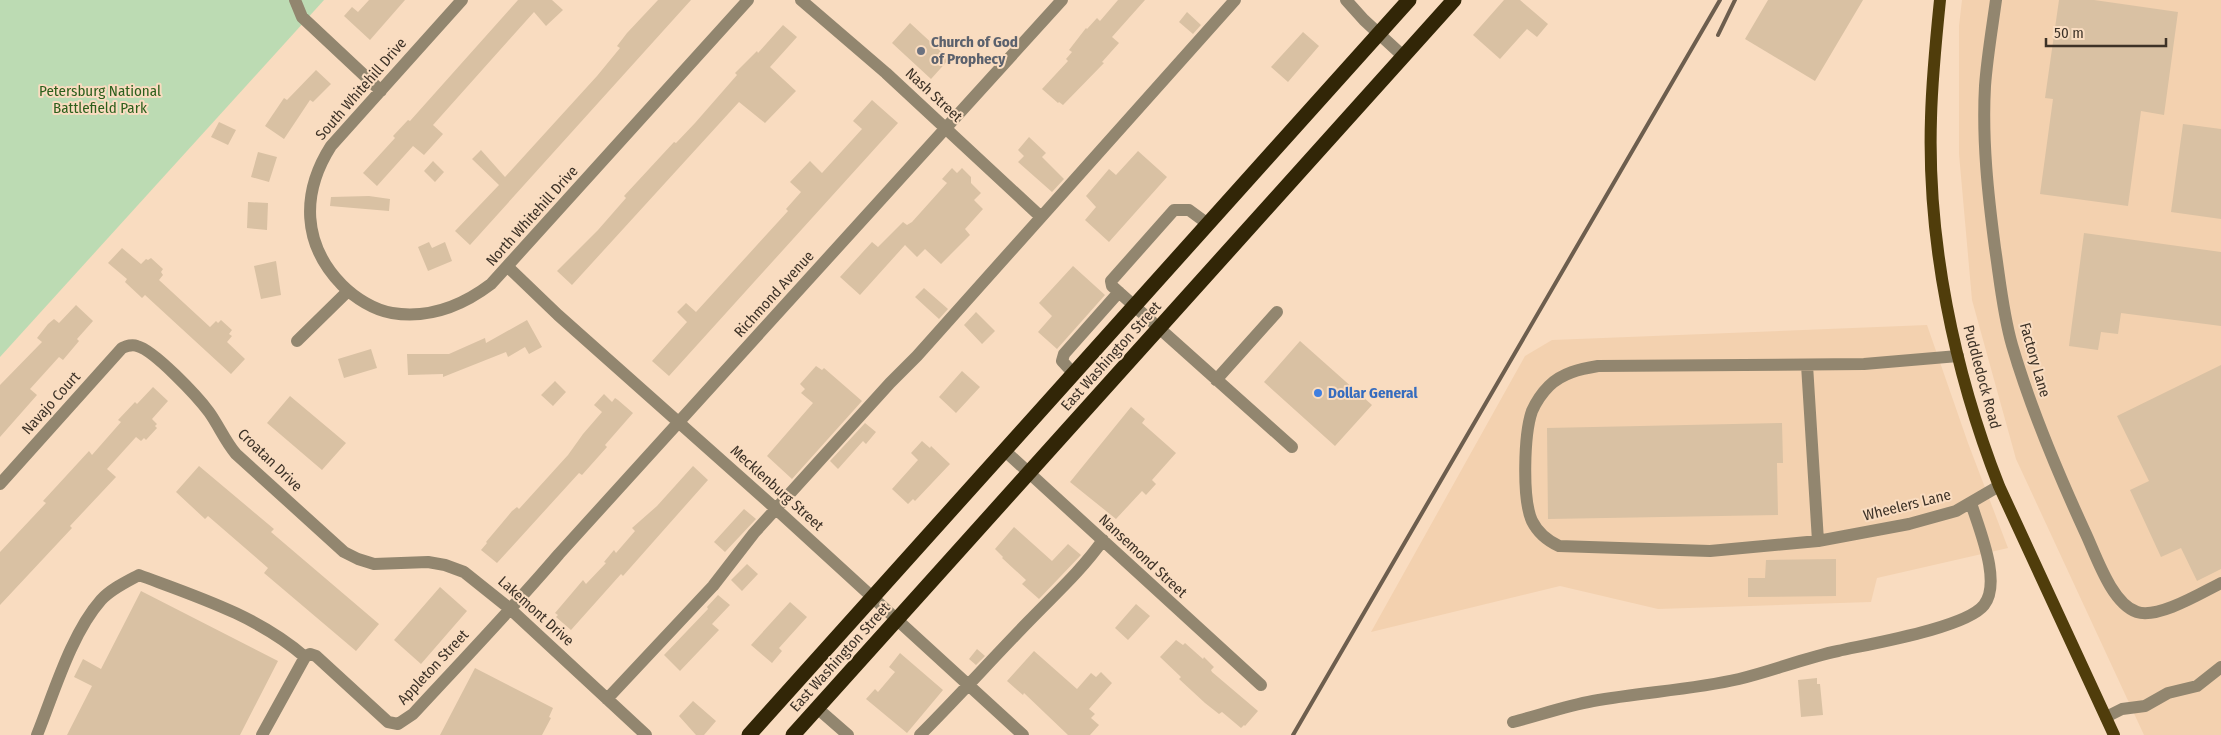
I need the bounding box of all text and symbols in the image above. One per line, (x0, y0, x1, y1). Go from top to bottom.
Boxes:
scale bar (2046, 15, 2166, 47)
text: 50 m (2054, 24, 2084, 42)
place label: Church of God of Prophecy (931, 33, 1018, 68)
street label: South Whitehill Drive (312, 34, 410, 144)
marker: Church of God of Prophecy (915, 45, 927, 57)
street label: Nash Street (902, 64, 966, 126)
park label: Petersburg National Battlefield Park (39, 82, 161, 117)
street label: North Whitehill Drive (482, 162, 582, 270)
street label: Richmond Avenue (730, 247, 818, 341)
street label: East Washington Street (1057, 298, 1165, 414)
street label: Factory Lane (2016, 321, 2054, 399)
street label: Puddledock Road (1960, 323, 2004, 431)
street label: Navajo Court (18, 368, 84, 438)
place label: Dollar General (1328, 384, 1418, 402)
marker: Dollar General (1312, 387, 1324, 399)
street label: Croatan Drive (234, 425, 306, 495)
street label: Mecklenburg Street (727, 441, 827, 535)
street label: Wheelers Lane (1861, 485, 1953, 525)
street label: Nansemond Street (1095, 511, 1191, 602)
street label: Lakemont Drive (494, 572, 578, 650)
street label: East Washington Street (786, 599, 894, 715)
street label: Appleton Street (394, 626, 472, 708)

